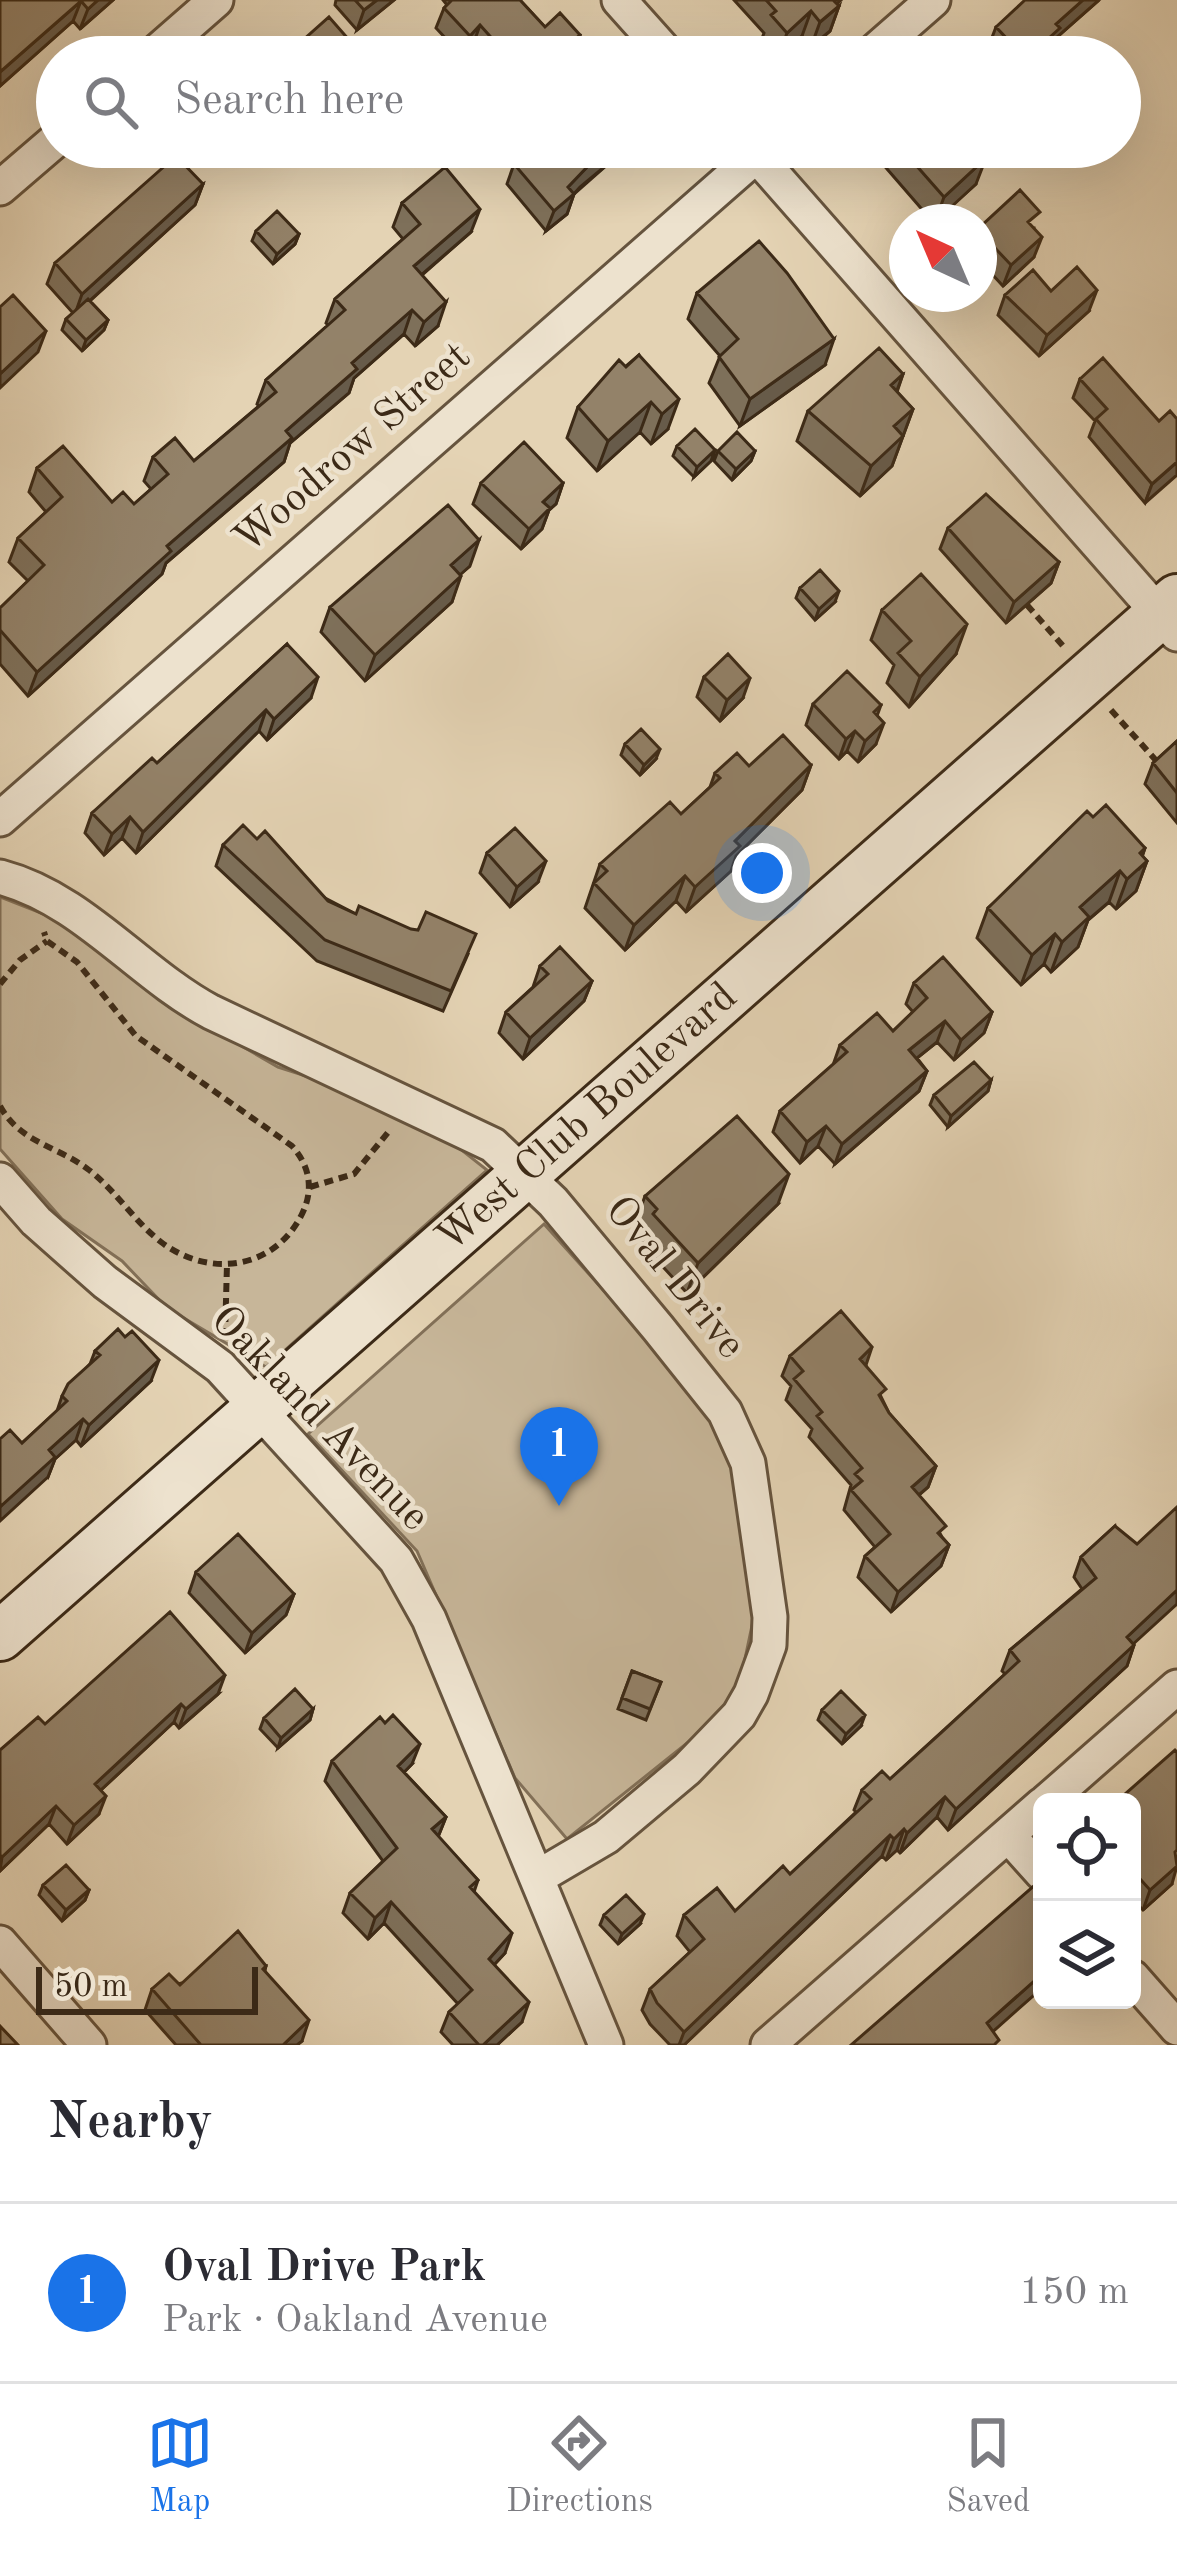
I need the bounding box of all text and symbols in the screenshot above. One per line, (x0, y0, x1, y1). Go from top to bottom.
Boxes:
search box (36, 36, 1141, 168)
icon: search (78, 69, 144, 135)
text: Search here (174, 79, 404, 124)
north arrow (889, 204, 997, 312)
street label: Woodrow Street (227, 336, 479, 562)
your location (732, 843, 792, 903)
street label: West Club Boulevard (430, 976, 745, 1261)
street label: Oval Drive (596, 1189, 752, 1367)
street label: Oakland Avenue (202, 1299, 436, 1539)
pin: 1 (520, 1407, 598, 1506)
map controls (1033, 1793, 1141, 2009)
button: locate (1033, 1793, 1141, 1901)
button: layers (1033, 1901, 1141, 2009)
scale bar (36, 1961, 258, 2014)
text: 50 m (54, 1971, 128, 2004)
text: Nearby (48, 2098, 213, 2149)
text: Oval Drive Park (162, 2246, 486, 2291)
text: 1 (76, 2273, 98, 2312)
text: 150 m (1019, 2273, 1129, 2312)
text: Park · Oakland Avenue (162, 2301, 548, 2340)
tab: Map (147, 2410, 213, 2523)
tab: Directions (506, 2410, 653, 2523)
tab: Saved (946, 2410, 1030, 2523)

